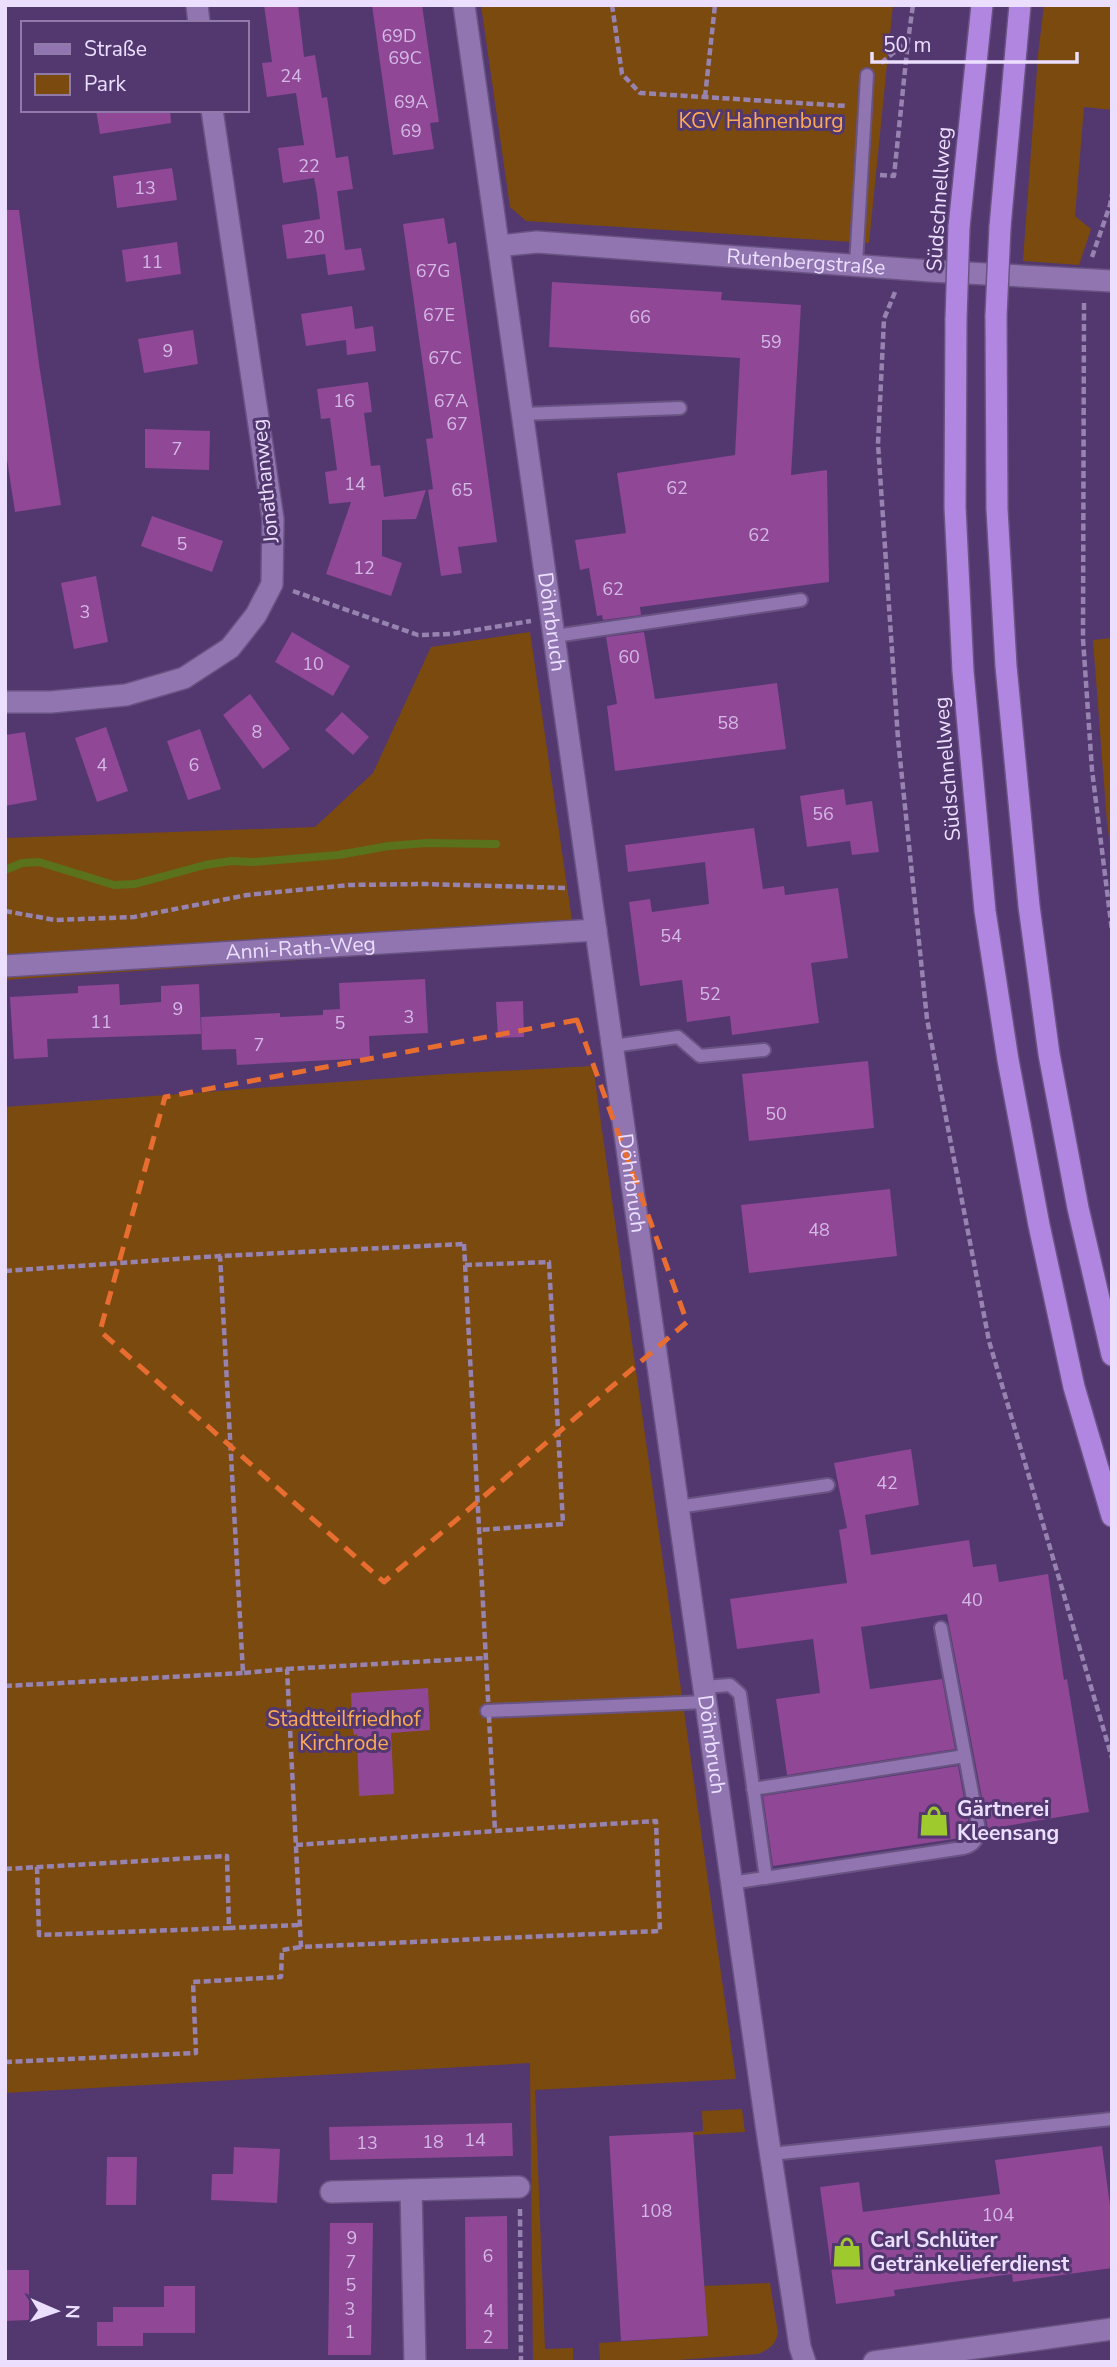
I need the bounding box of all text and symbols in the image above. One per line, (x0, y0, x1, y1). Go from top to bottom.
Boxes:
legend (21, 21, 248, 112)
scale bar (872, 21, 1077, 65)
house number: 69D (382, 24, 416, 48)
text: 50 m (883, 31, 932, 59)
text: Straße (84, 35, 147, 63)
house number: 69C (388, 46, 422, 70)
house number: 24 (280, 64, 302, 88)
text: Park (84, 70, 126, 98)
house number: 69A (394, 90, 428, 114)
park label: KGV Hahnenburg (678, 107, 844, 135)
house number: 69 (400, 119, 422, 143)
street label: Südschnellweg (920, 126, 958, 272)
house number: 22 (298, 154, 320, 178)
house number: 13 (134, 176, 156, 200)
house number: 20 (303, 225, 325, 249)
street label: Rutenbergstraße (726, 242, 887, 282)
house number: 11 (141, 250, 163, 274)
house number: 67G (416, 259, 450, 283)
house number: 67E (423, 303, 455, 327)
house number: 66 (629, 305, 651, 329)
house number: 59 (760, 330, 782, 354)
house number: 9 (163, 339, 173, 363)
house number: 67C (428, 346, 462, 370)
house number: 16 (333, 389, 355, 413)
house number: 67A (434, 389, 468, 413)
house number: 67 (446, 412, 468, 436)
street label: Jonathanweg (245, 417, 286, 545)
house number: 7 (172, 437, 182, 461)
house number: 14 (344, 472, 366, 496)
house number: 62 (666, 476, 688, 500)
house number: 65 (451, 478, 473, 502)
house number: 62 (748, 523, 770, 547)
house number: 5 (177, 532, 187, 556)
house number: 12 (353, 556, 375, 580)
street label: Döhrbruch (531, 570, 573, 673)
house number: 62 (602, 577, 624, 601)
house number: 3 (80, 600, 90, 624)
house number: 60 (618, 645, 640, 669)
house number: 10 (302, 652, 324, 676)
street label: Südschnellweg (927, 696, 967, 842)
house number: 58 (717, 711, 739, 735)
house number: 8 (252, 720, 262, 744)
house number: 4 (97, 753, 108, 777)
house number: 6 (189, 753, 199, 777)
house number: 56 (812, 802, 834, 826)
house number: 54 (660, 924, 682, 948)
street label: Anni-Rath-Weg (224, 929, 377, 967)
house number: 52 (699, 982, 721, 1006)
house number: 9 (173, 997, 183, 1021)
house number: 3 (404, 1005, 414, 1029)
house number: 11 (90, 1010, 112, 1034)
house number: 5 (335, 1011, 345, 1035)
house number: 7 (254, 1033, 264, 1057)
house number: 50 (765, 1102, 787, 1126)
street label: Döhrbruch (611, 1132, 653, 1235)
house number: 48 (808, 1218, 830, 1242)
house number: 42 (876, 1471, 898, 1495)
house number: 40 (961, 1588, 983, 1612)
street label: Döhrbruch (691, 1693, 733, 1796)
park label: Stadtteilfriedhof Kirchrode (267, 1705, 422, 1757)
place label: Gärtnerei Kleensang (957, 1795, 1059, 1847)
shop icon: Gärtnerei Kleensang (917, 1804, 951, 1838)
house number: 14 (464, 2128, 486, 2152)
house number: 18 (422, 2130, 444, 2154)
house number: 13 (356, 2131, 378, 2155)
house number: 108 (640, 2199, 672, 2223)
house number: 104 (982, 2203, 1014, 2227)
house number: 9 (347, 2226, 357, 2250)
place label: Carl Schlüter Getränkelieferdienst (870, 2226, 1070, 2278)
shop icon: Carl Schlüter Getränkelieferdienst (830, 2235, 864, 2269)
house number: 6 (483, 2244, 493, 2268)
house number: 7 (346, 2250, 356, 2274)
house number: 5 (346, 2273, 356, 2297)
north arrow (21, 2276, 91, 2346)
house number: 3 (345, 2297, 355, 2321)
house number: 4 (484, 2299, 495, 2323)
text: N (59, 2304, 85, 2319)
house number: 1 (345, 2320, 355, 2344)
house number: 2 (483, 2325, 493, 2349)

